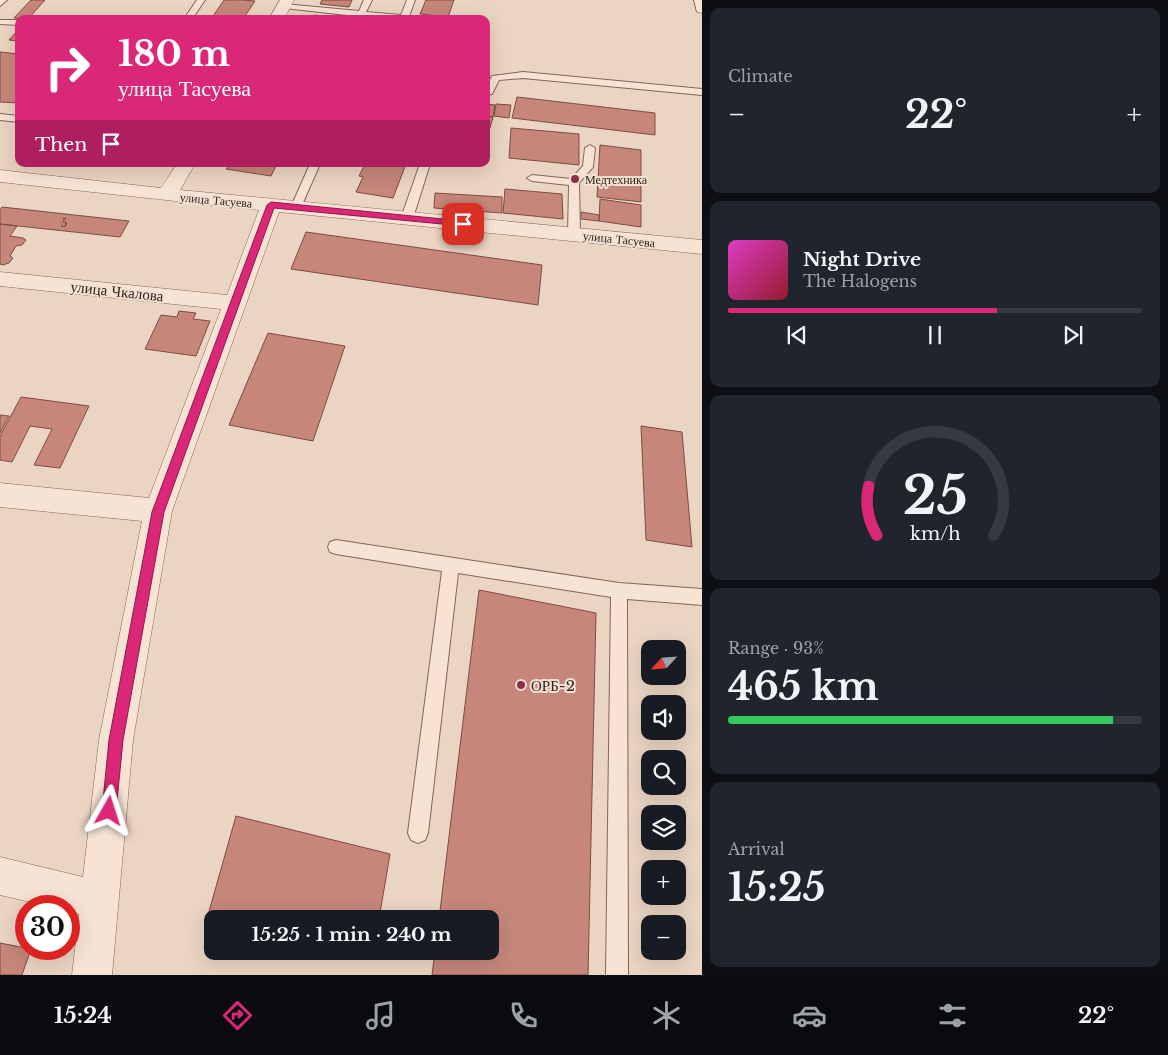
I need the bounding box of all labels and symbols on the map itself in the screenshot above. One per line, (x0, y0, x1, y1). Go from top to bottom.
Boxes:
place label: Медтехника (585, 172, 648, 187)
marker: Медтехника (569, 173, 581, 185)
street label: улица Тасуева (179, 189, 253, 211)
pin (442, 203, 484, 245)
house number: 5 (61, 216, 67, 230)
street label: улица Тасуева (582, 228, 657, 250)
street label: улица Чкалова (70, 277, 165, 305)
north arrow (641, 640, 686, 685)
place label: ОРБ-2 (531, 676, 575, 695)
marker: ОРБ-2 (515, 679, 527, 691)
position arrow (82, 784, 134, 836)
speed limit sign: 30 (15, 895, 80, 960)

